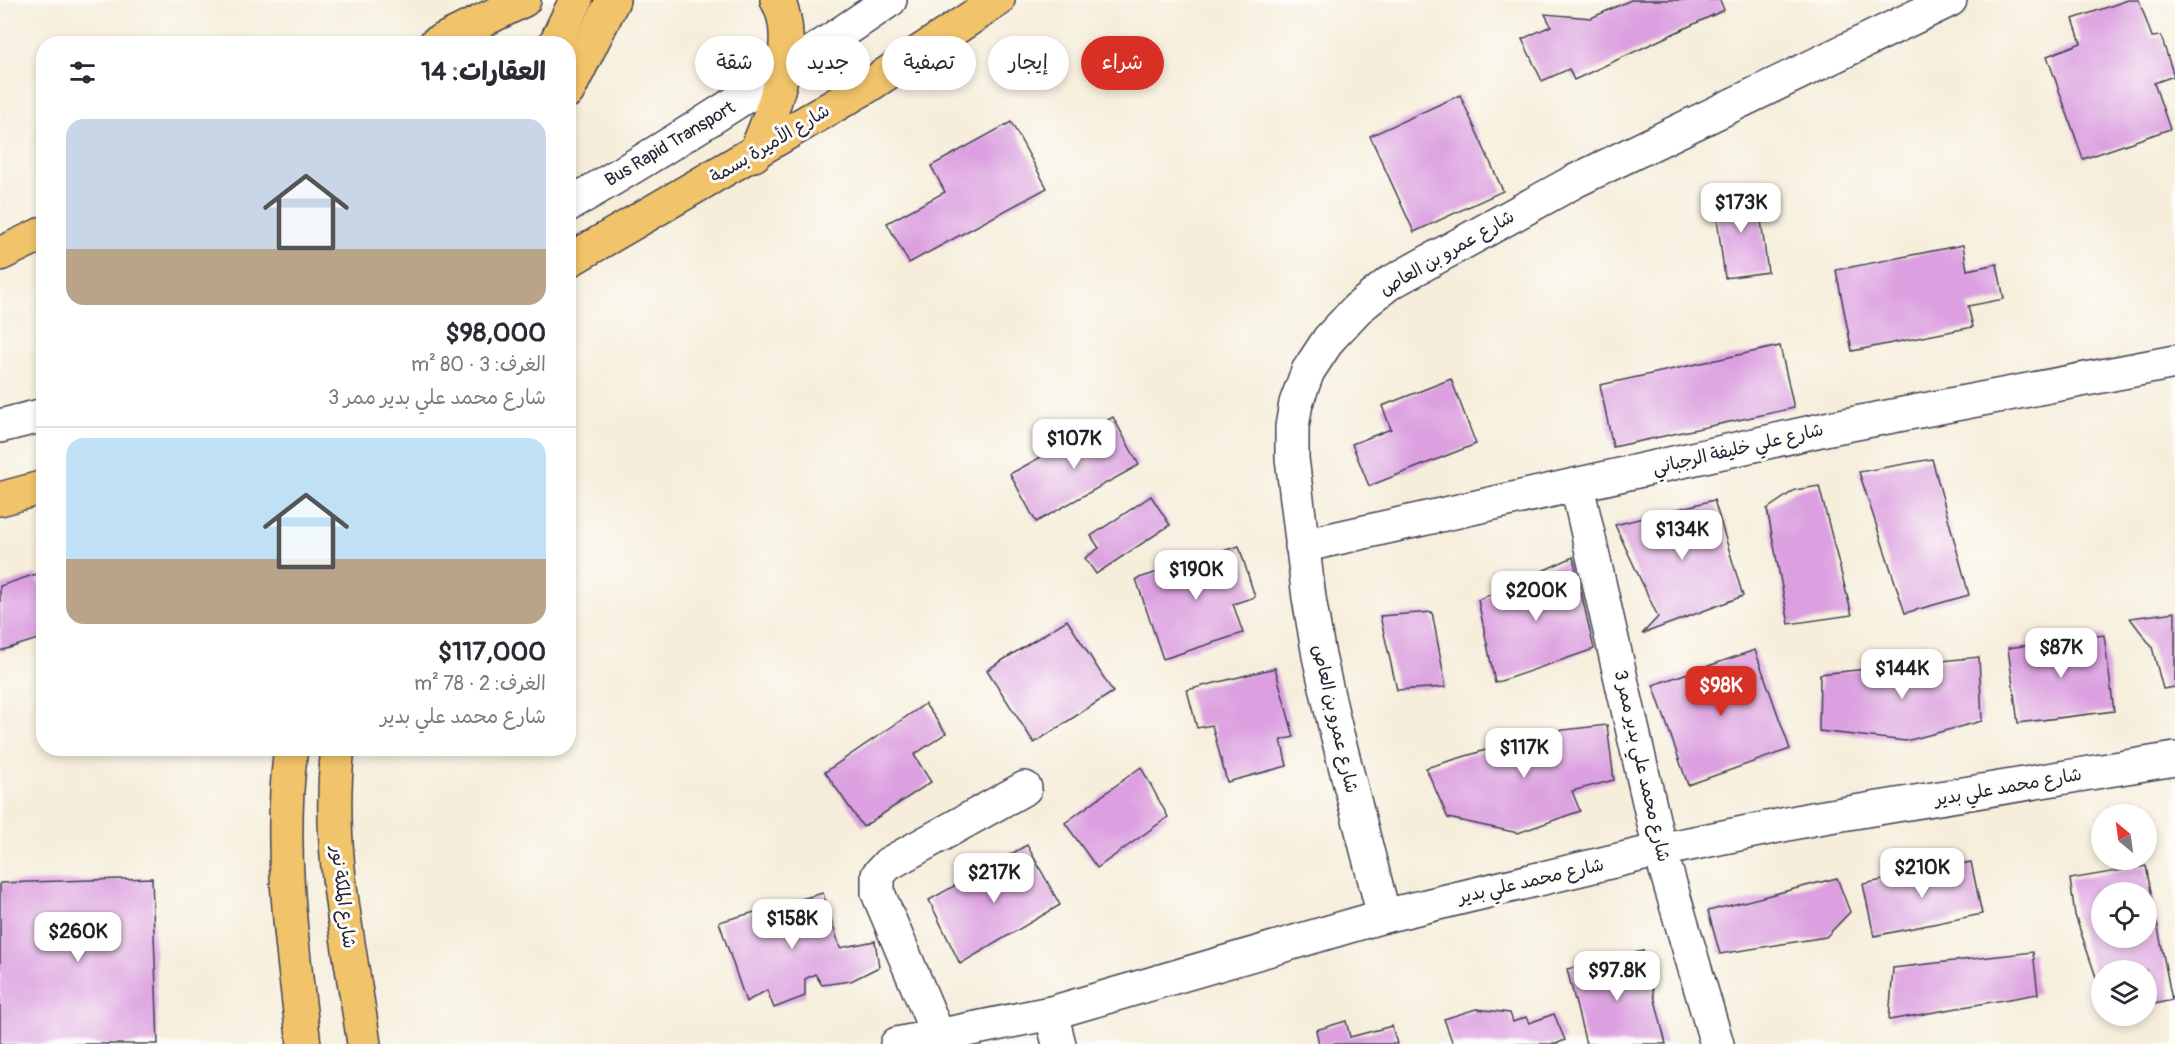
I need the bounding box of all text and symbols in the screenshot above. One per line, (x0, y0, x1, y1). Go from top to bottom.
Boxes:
chip: شقة (695, 36, 774, 90)
chip: جديد (786, 36, 870, 90)
chip: تصفية (882, 36, 976, 90)
chip: إيجار (988, 36, 1069, 90)
chip: شراء (1081, 36, 1164, 90)
icon: filters (66, 56, 99, 89)
text: العقارات: 14 (421, 56, 546, 88)
street label: Bus Rapid Transport (601, 96, 740, 192)
street label: شارع الأميرة بسمة (706, 98, 834, 189)
icon: home (252, 158, 360, 266)
pin: $173K (1699, 183, 1783, 234)
text: $173K (1715, 190, 1767, 215)
street label: شارع عمرو بن العاص (1375, 205, 1519, 301)
text: $98,000 (446, 317, 546, 349)
text: الغرف: 3 · 80 m² (411, 352, 546, 377)
text: شارع محمد علي بدير ممر 3 (328, 385, 546, 410)
street label: شارع علي خليفة الرجباني (1650, 418, 1827, 484)
pin: $107K (1032, 419, 1116, 470)
text: $107K (1047, 426, 1101, 451)
icon: home (252, 477, 360, 585)
pin: $134K (1640, 510, 1724, 561)
text: $134K (1655, 517, 1709, 542)
pin: $190K (1154, 550, 1238, 601)
text: $190K (1169, 557, 1223, 582)
pin: $200K (1494, 571, 1578, 622)
text: $200K (1505, 578, 1567, 603)
pin: $87K (2025, 628, 2097, 679)
text: $87K (2039, 635, 2083, 660)
text: $117,000 (438, 636, 546, 668)
street label: شارع عمرو بن العاص (1307, 642, 1363, 796)
pin: $144K (1860, 649, 1944, 700)
text: $144K (1875, 656, 1929, 681)
pin: $98K (1685, 666, 1757, 717)
street label: شارع محمد علي بدير ممر 3 (1605, 668, 1675, 865)
text: الغرف: 2 · 78 m² (414, 671, 546, 696)
text: $98K (1699, 673, 1743, 698)
text: شارع محمد علي بدير (380, 704, 546, 729)
pin: $117K (1482, 728, 1566, 779)
text: $117K (1499, 735, 1549, 760)
street label: شارع محمد علي بدير (1931, 763, 2084, 816)
north arrow (2091, 804, 2157, 870)
map controls (2091, 804, 2157, 1026)
street label: شارع الملكة نور (325, 843, 361, 950)
pin: $210K (1880, 848, 1964, 899)
pin: $217K (952, 853, 1036, 904)
street label: شارع محمد علي بدير (1454, 853, 1607, 913)
text: $210K (1894, 855, 1950, 880)
text: $217K (968, 860, 1020, 885)
button: locate (2091, 882, 2157, 948)
pin: $158K (750, 899, 834, 950)
text: $158K (766, 906, 818, 931)
pin: $260K (36, 912, 120, 963)
text: $260K (48, 919, 108, 944)
pin: $97.8K (1568, 951, 1666, 1002)
text: $97.8K (1588, 958, 1646, 983)
button: layers (2091, 960, 2157, 1026)

